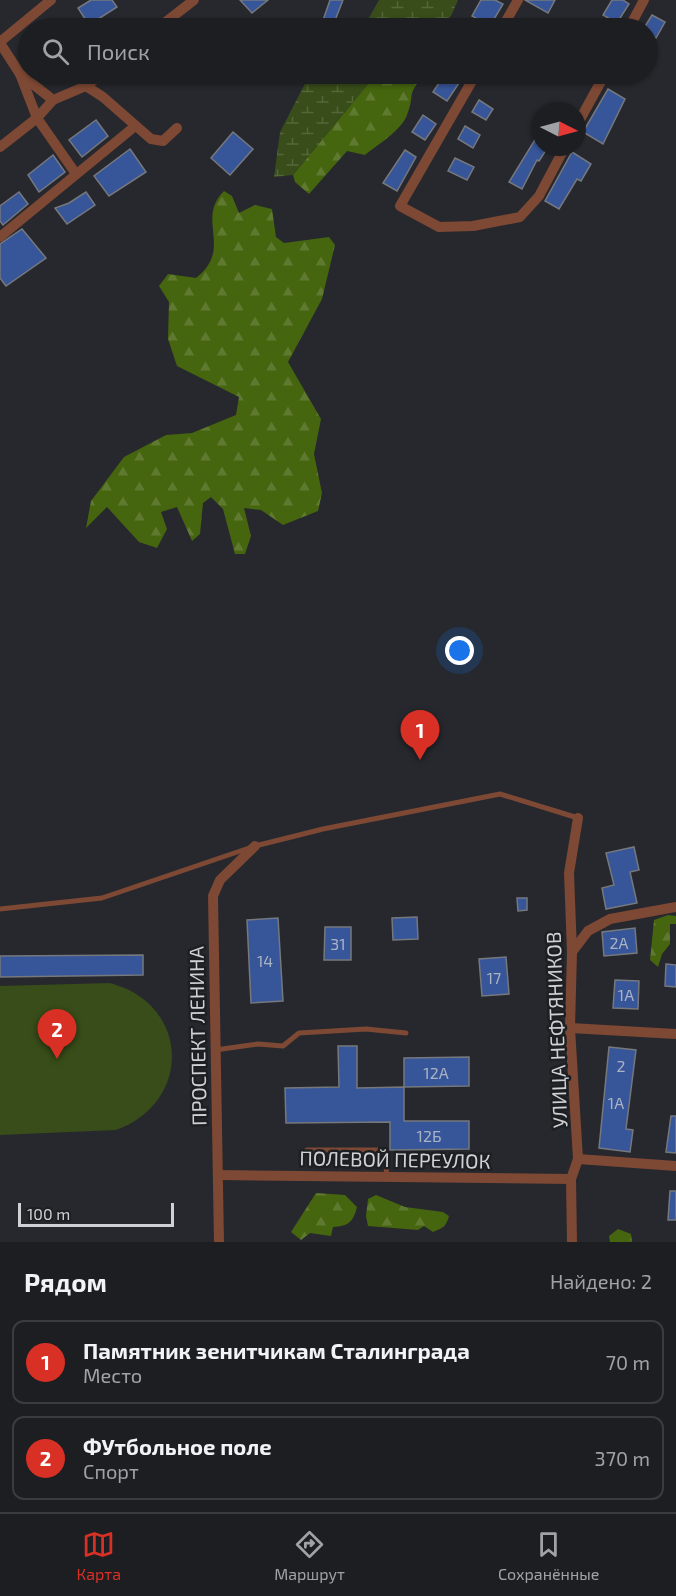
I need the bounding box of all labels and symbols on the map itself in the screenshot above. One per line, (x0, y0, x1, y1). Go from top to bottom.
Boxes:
north arrow (532, 102, 586, 156)
your location (445, 636, 474, 665)
pin: 1 (400, 710, 440, 760)
street label: УЛИЦА НЕФТЯНИКОВ (541, 931, 571, 1129)
house number: 2А (610, 933, 629, 952)
house number: 31 (330, 934, 346, 953)
street label: ПРОСПЕКТ ЛЕНИНА (183, 945, 211, 1126)
house number: 14 (257, 951, 273, 970)
house number: 17 (487, 968, 501, 987)
house number: 1А (618, 985, 634, 1004)
pin: 2 (38, 1010, 76, 1059)
house number: 2 (617, 1056, 626, 1075)
house number: 12А (423, 1063, 449, 1082)
house number: 1А (608, 1093, 624, 1112)
house number: 12Б (417, 1126, 441, 1145)
street label: ПОЛЕВОЙ ПЕРЕУЛОК (299, 1145, 491, 1173)
scale bar (18, 1200, 174, 1228)

